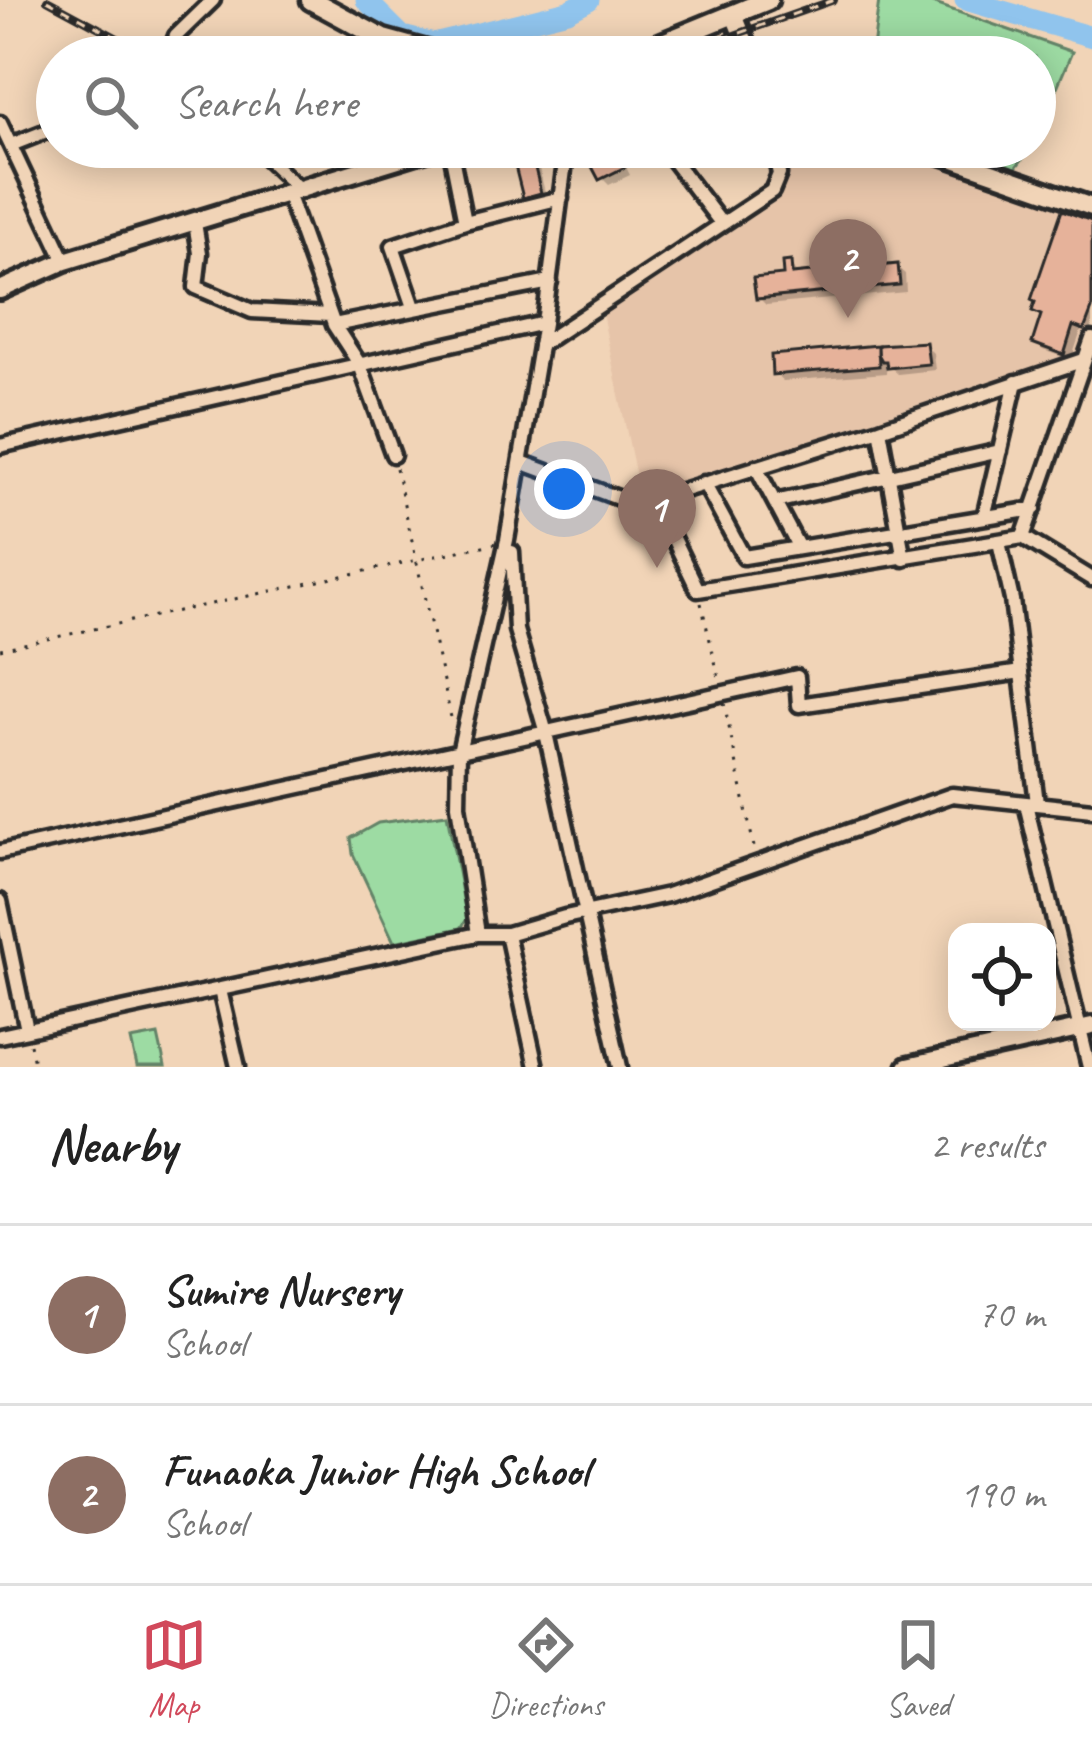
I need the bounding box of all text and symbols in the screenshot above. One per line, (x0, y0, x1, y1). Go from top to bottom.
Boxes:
search box (36, 36, 1056, 168)
icon: search (78, 69, 144, 135)
text: Search here (174, 74, 357, 131)
pin: 2 (809, 219, 887, 318)
your location (534, 459, 594, 519)
pin: 1 (618, 469, 696, 568)
map controls (948, 923, 1056, 1031)
button: locate (948, 923, 1056, 1031)
text: Nearby (48, 1113, 176, 1177)
text: 2 results (930, 1121, 1044, 1170)
text: Sumire Nursery (162, 1262, 400, 1319)
text: 1 (78, 1290, 96, 1339)
text: 70 m (978, 1290, 1044, 1339)
text: School (162, 1319, 246, 1368)
text: Funaoka Junior High School (162, 1442, 589, 1499)
text: 2 (78, 1470, 96, 1519)
text: 190 m (960, 1470, 1044, 1519)
text: School (162, 1499, 246, 1548)
tab: Map (141, 1612, 207, 1726)
tab: Directions (489, 1612, 603, 1726)
tab: Saved (885, 1612, 951, 1726)

